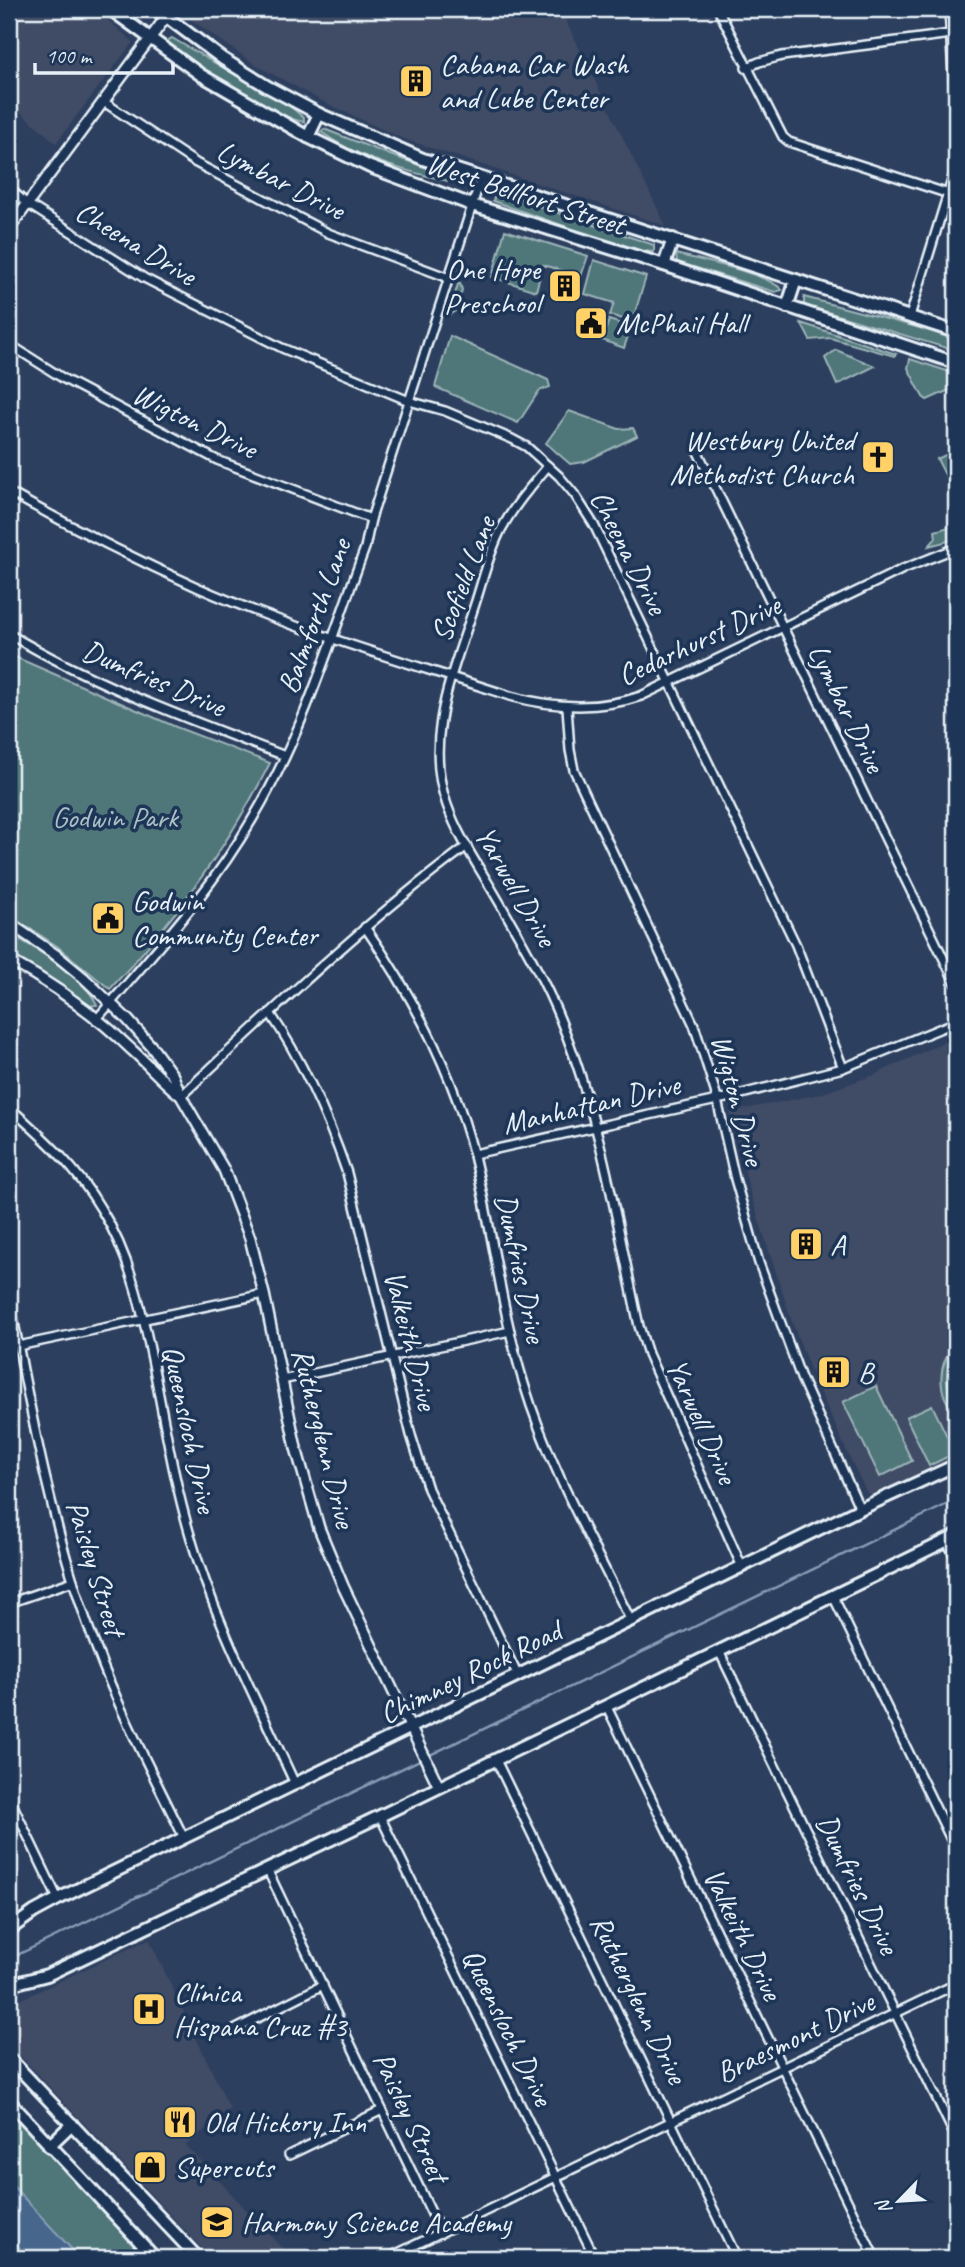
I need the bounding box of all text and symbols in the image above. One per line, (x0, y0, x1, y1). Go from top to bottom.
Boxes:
scale bar (35, 32, 173, 76)
text: 100 m (46, 43, 93, 69)
place label: Cabana Car Wash and Lube Center (440, 45, 630, 117)
building icon: Cabana Car Wash and Lube Center (397, 62, 435, 100)
street label: Lymbar Drive (211, 132, 353, 229)
street label: West Bellfort Street (422, 144, 633, 245)
street label: Cheena Drive (69, 192, 205, 295)
place label: One Hope Preschool (444, 250, 545, 322)
building icon: One Hope Preschool (546, 267, 584, 305)
public building icon: McPhail Hall (572, 304, 610, 342)
place label: McPhail Hall (616, 304, 751, 342)
street label: Wigton Drive (127, 375, 265, 468)
place label: Westbury United Methodist Church (670, 421, 858, 493)
church icon: Westbury United Methodist Church (859, 438, 897, 476)
street label: Cheena Drive (582, 484, 677, 622)
street label: Scofield Lane (422, 509, 505, 647)
street label: Balmforth Lane (269, 532, 360, 698)
street label: Cedarhurst Drive (612, 585, 789, 694)
street label: Dumfries Drive (77, 631, 233, 726)
street label: Lymbar Drive (800, 637, 895, 781)
park label: Godwin Park (52, 798, 180, 836)
street label: Yarwell Drive (466, 819, 567, 955)
place label: Godwin Community Center (132, 882, 320, 954)
public building icon: Godwin Community Center (89, 899, 127, 937)
street label: Wigton Drive (702, 1030, 774, 1172)
street label: Manhattan Drive (499, 1065, 685, 1143)
street label: Dumfries Drive (487, 1190, 556, 1348)
building icon: A (787, 1225, 825, 1263)
place label: A (830, 1225, 847, 1263)
street label: Valkeith Drive (375, 1266, 447, 1416)
street label: Queensloch Drive (154, 1342, 227, 1518)
street label: Rutherglenn Drive (283, 1344, 365, 1534)
street label: Yarwell Drive (658, 1353, 747, 1492)
building icon: B (815, 1353, 853, 1391)
place label: B (858, 1353, 876, 1391)
street label: Paisley Street (57, 1496, 136, 1644)
street label: Chimney Rock Road (373, 1610, 571, 1732)
street label: Dumfries Drive (808, 1808, 909, 1962)
street label: Valkeith Drive (695, 1862, 792, 2008)
street label: Rutherglenn Drive (582, 1908, 697, 2092)
street label: Queensloch Drive (454, 1942, 563, 2114)
place label: Clínica Hispana Cruz #3 (174, 1973, 349, 2045)
street label: Braesmont Drive (710, 1981, 882, 2092)
hospital icon: Clínica Hispana Cruz #3 (130, 1990, 168, 2028)
street label: Paisley Street (364, 2046, 459, 2192)
restaurant icon: Old Hickory Inn (161, 2103, 199, 2141)
place label: Old Hickory Inn (204, 2103, 367, 2141)
shop icon: Supercuts (131, 2148, 169, 2186)
place label: Supercuts (174, 2148, 276, 2186)
north arrow (864, 2166, 934, 2236)
text: N (870, 2194, 898, 2218)
school or university icon: Harmony Science Academy (198, 2203, 236, 2241)
place label: Harmony Science Academy (242, 2203, 513, 2241)

